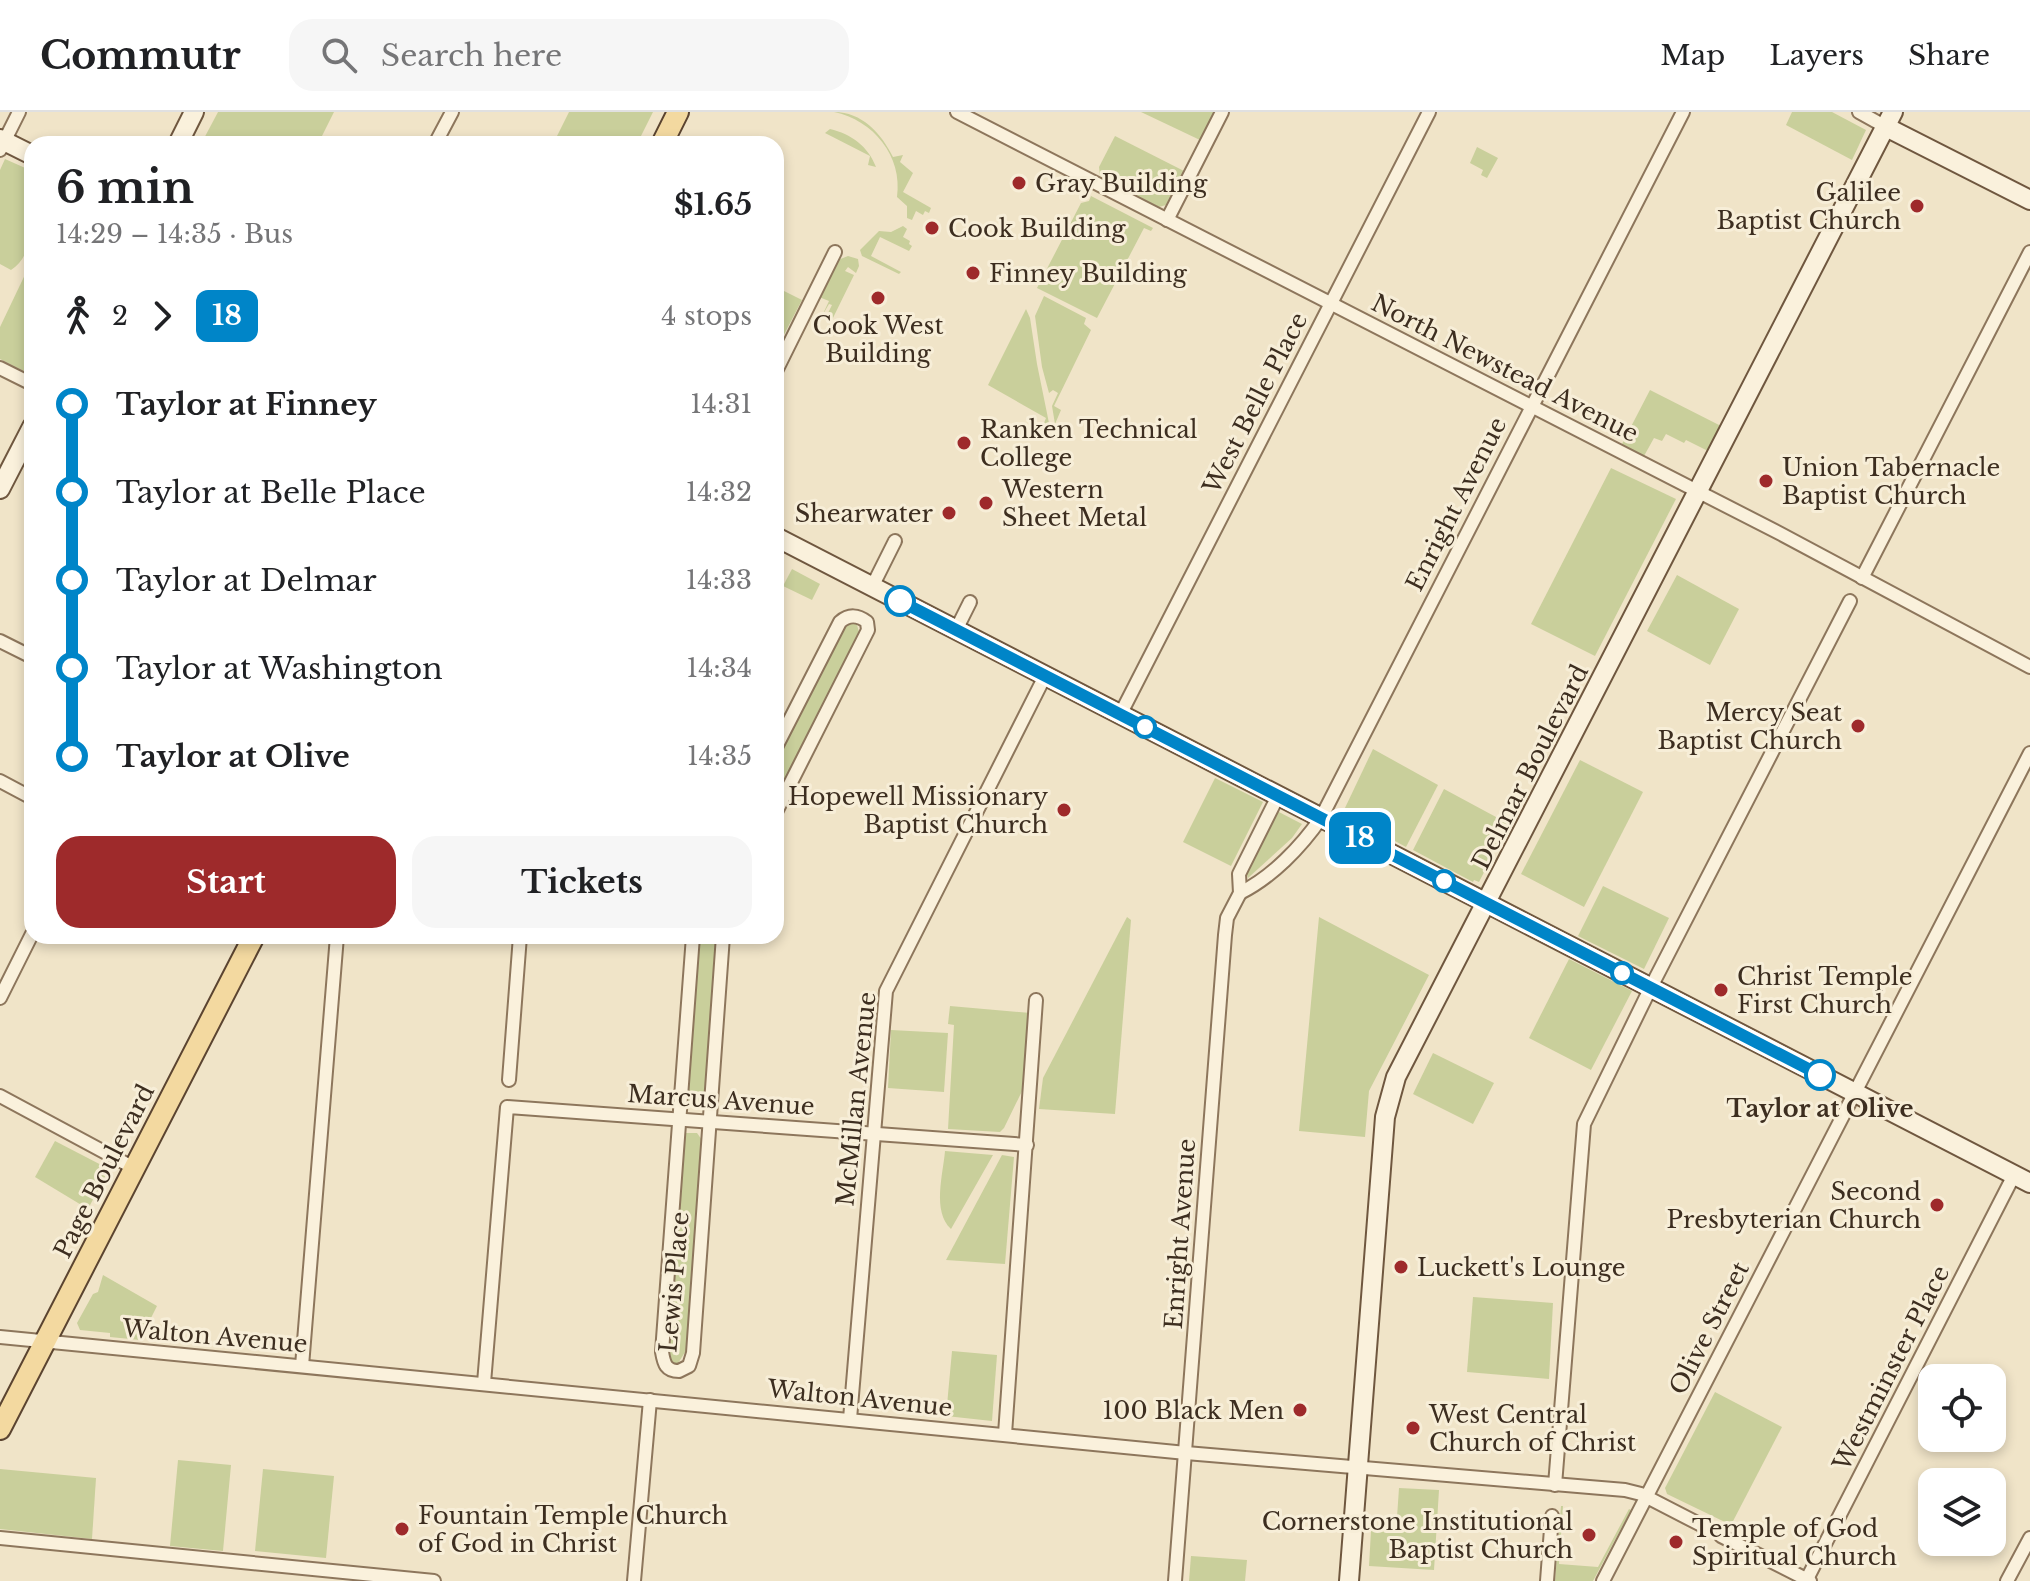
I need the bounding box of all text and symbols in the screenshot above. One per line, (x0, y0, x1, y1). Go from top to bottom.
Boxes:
search box (289, 19, 849, 91)
text: Commutr (40, 32, 241, 79)
icon: search (317, 33, 361, 77)
text: Search here (381, 37, 562, 74)
text: Map (1660, 38, 1725, 73)
text: Layers (1769, 38, 1864, 73)
text: Share (1908, 38, 1990, 73)
text: 6 min (56, 160, 194, 215)
place label: Gray Building (1035, 169, 1208, 198)
marker: Gray Building (1010, 174, 1028, 192)
place label: Galilee Baptist Church (1716, 178, 1901, 235)
text: $1.65 (674, 186, 752, 223)
marker: Galilee Baptist Church (1908, 197, 1926, 215)
place label: Cook Building (948, 214, 1126, 243)
text: 14:29 – 14:35 · Bus (56, 218, 293, 250)
marker: Cook Building (923, 219, 941, 237)
place label: Finney Building (989, 259, 1188, 288)
marker: Finney Building (964, 264, 982, 282)
street label: North Newstead Avenue (1367, 288, 1643, 448)
marker: Cook West Building (869, 289, 887, 307)
icon: walk (56, 294, 100, 338)
icon: forward (140, 294, 184, 338)
text: 18 (212, 298, 242, 333)
text: 2 (112, 300, 128, 332)
text: 4 stops (661, 300, 752, 332)
street label: West Belle Place (1196, 307, 1313, 499)
place label: Cook West Building (812, 311, 944, 368)
text: Taylor at Finney (116, 386, 377, 423)
text: 14:31 (690, 388, 752, 420)
street label: Enright Avenue (1400, 412, 1512, 596)
place label: Ranken Technical College (980, 415, 1198, 472)
marker: Ranken Technical College (955, 434, 973, 452)
place label: Union Tabernacle Baptist Church (1782, 453, 2000, 510)
marker: Union Tabernacle Baptist Church (1757, 472, 1775, 490)
text: Taylor at Belle Place (116, 474, 426, 511)
place label: Western Sheet Metal (1001, 475, 1147, 532)
text: 14:32 (686, 476, 752, 508)
marker: Western Sheet Metal (977, 494, 995, 512)
place label: Shearwater (795, 499, 934, 528)
marker: Shearwater (940, 504, 958, 522)
text: Taylor at Delmar (116, 562, 377, 599)
text: 14:33 (686, 564, 752, 596)
unlabelled marker (885, 586, 915, 616)
text: Taylor at Washington (116, 650, 443, 687)
text: 14:34 (687, 652, 752, 684)
street label: Delmar Boulevard (1466, 660, 1594, 874)
place label: Mercy Seat Baptist Church (1657, 698, 1842, 755)
unlabelled marker (1134, 716, 1156, 738)
marker: Mercy Seat Baptist Church (1849, 717, 1867, 735)
text: Taylor at Olive (116, 738, 350, 775)
text: 14:35 (687, 740, 752, 772)
place label: Hopewell Missionary Baptist Church (788, 782, 1049, 839)
marker: Hopewell Missionary Baptist Church (1055, 801, 1073, 819)
line badge: 18 (1324, 812, 1396, 864)
text: 18 (1345, 820, 1375, 855)
button: Start (56, 836, 396, 928)
button: Tickets (412, 836, 752, 928)
unlabelled marker (1433, 870, 1455, 892)
unlabelled marker (1611, 962, 1633, 984)
place label: Christ Temple First Church (1737, 962, 1913, 1019)
marker: Christ Temple First Church (1712, 981, 1730, 999)
street label: McMillan Avenue (830, 990, 882, 1208)
marker: Taylor at Olive (1805, 1060, 1835, 1090)
street label: Page Boulevard (48, 1079, 160, 1263)
street label: Marcus Avenue (626, 1079, 816, 1121)
place label: Taylor at Olive (1726, 1094, 1914, 1123)
street label: Enright Avenue (1159, 1138, 1201, 1330)
place label: Second Presbyterian Church (1667, 1177, 1921, 1234)
marker: Second Presbyterian Church (1928, 1196, 1946, 1214)
street label: Lewis Place (653, 1210, 695, 1354)
place label: Luckett's Lounge (1417, 1253, 1626, 1282)
street label: Olive Street (1663, 1257, 1755, 1399)
marker: Luckett's Lounge (1392, 1258, 1410, 1276)
street label: Westminster Place (1826, 1261, 1955, 1476)
street label: Walton Avenue (120, 1313, 309, 1359)
map controls (1918, 1364, 2006, 1556)
button: locate (1918, 1364, 2006, 1452)
street label: Walton Avenue (765, 1374, 954, 1422)
place label: 100 Black Men (1103, 1396, 1284, 1425)
place label: West Central Church of Christ (1428, 1400, 1636, 1457)
marker: 100 Black Men (1291, 1401, 1309, 1419)
marker: West Central Church of Christ (1404, 1419, 1422, 1437)
button: layers (1918, 1468, 2006, 1556)
place label: Fountain Temple Church of God in Christ (418, 1501, 728, 1558)
place label: Cornerstone Institutional Baptist Church (1262, 1507, 1573, 1564)
place label: Temple of God Spiritual Church (1692, 1514, 1897, 1571)
marker: Fountain Temple Church of God in Christ (393, 1520, 411, 1538)
marker: Cornerstone Institutional Baptist Church (1580, 1526, 1598, 1544)
marker: Temple of God Spiritual Church (1667, 1533, 1685, 1551)

